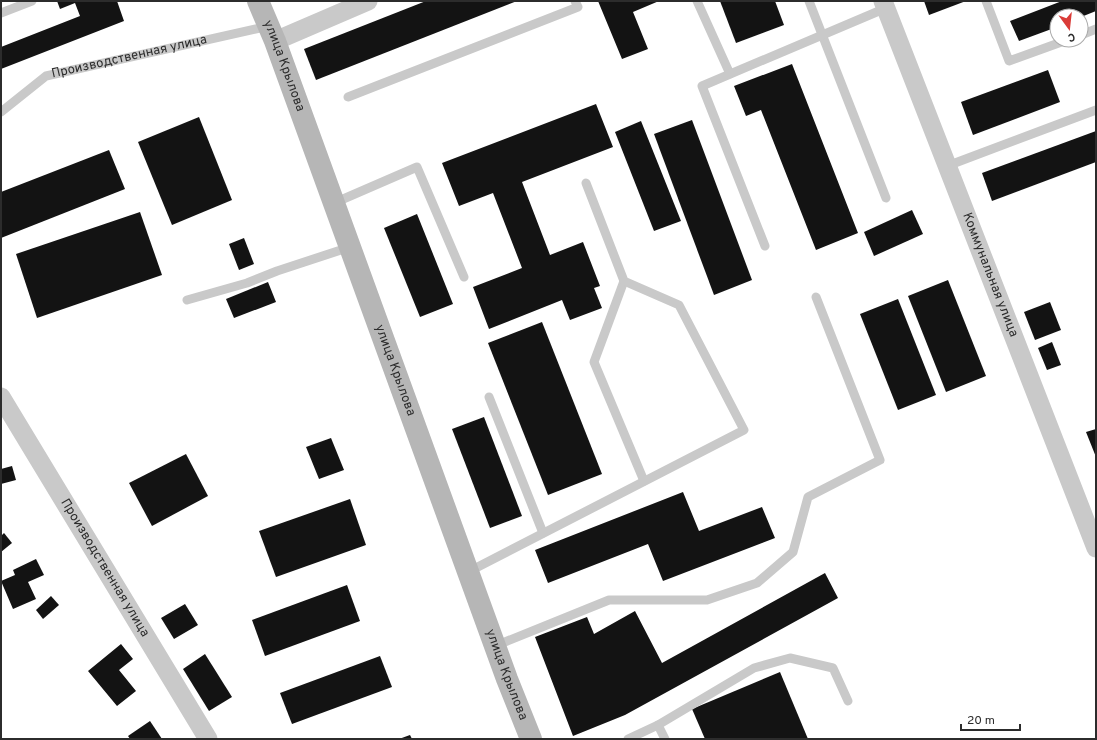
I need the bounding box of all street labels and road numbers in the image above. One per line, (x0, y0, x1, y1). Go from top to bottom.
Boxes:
street label: улица Крылова (259, 18, 308, 114)
street label: Производственная улица (50, 32, 209, 83)
street label: Коммунальная улица (958, 210, 1021, 339)
street label: улица Крылова (371, 322, 419, 418)
street label: Производственная улица (57, 496, 153, 640)
street label: улица Крылова (482, 627, 531, 723)

